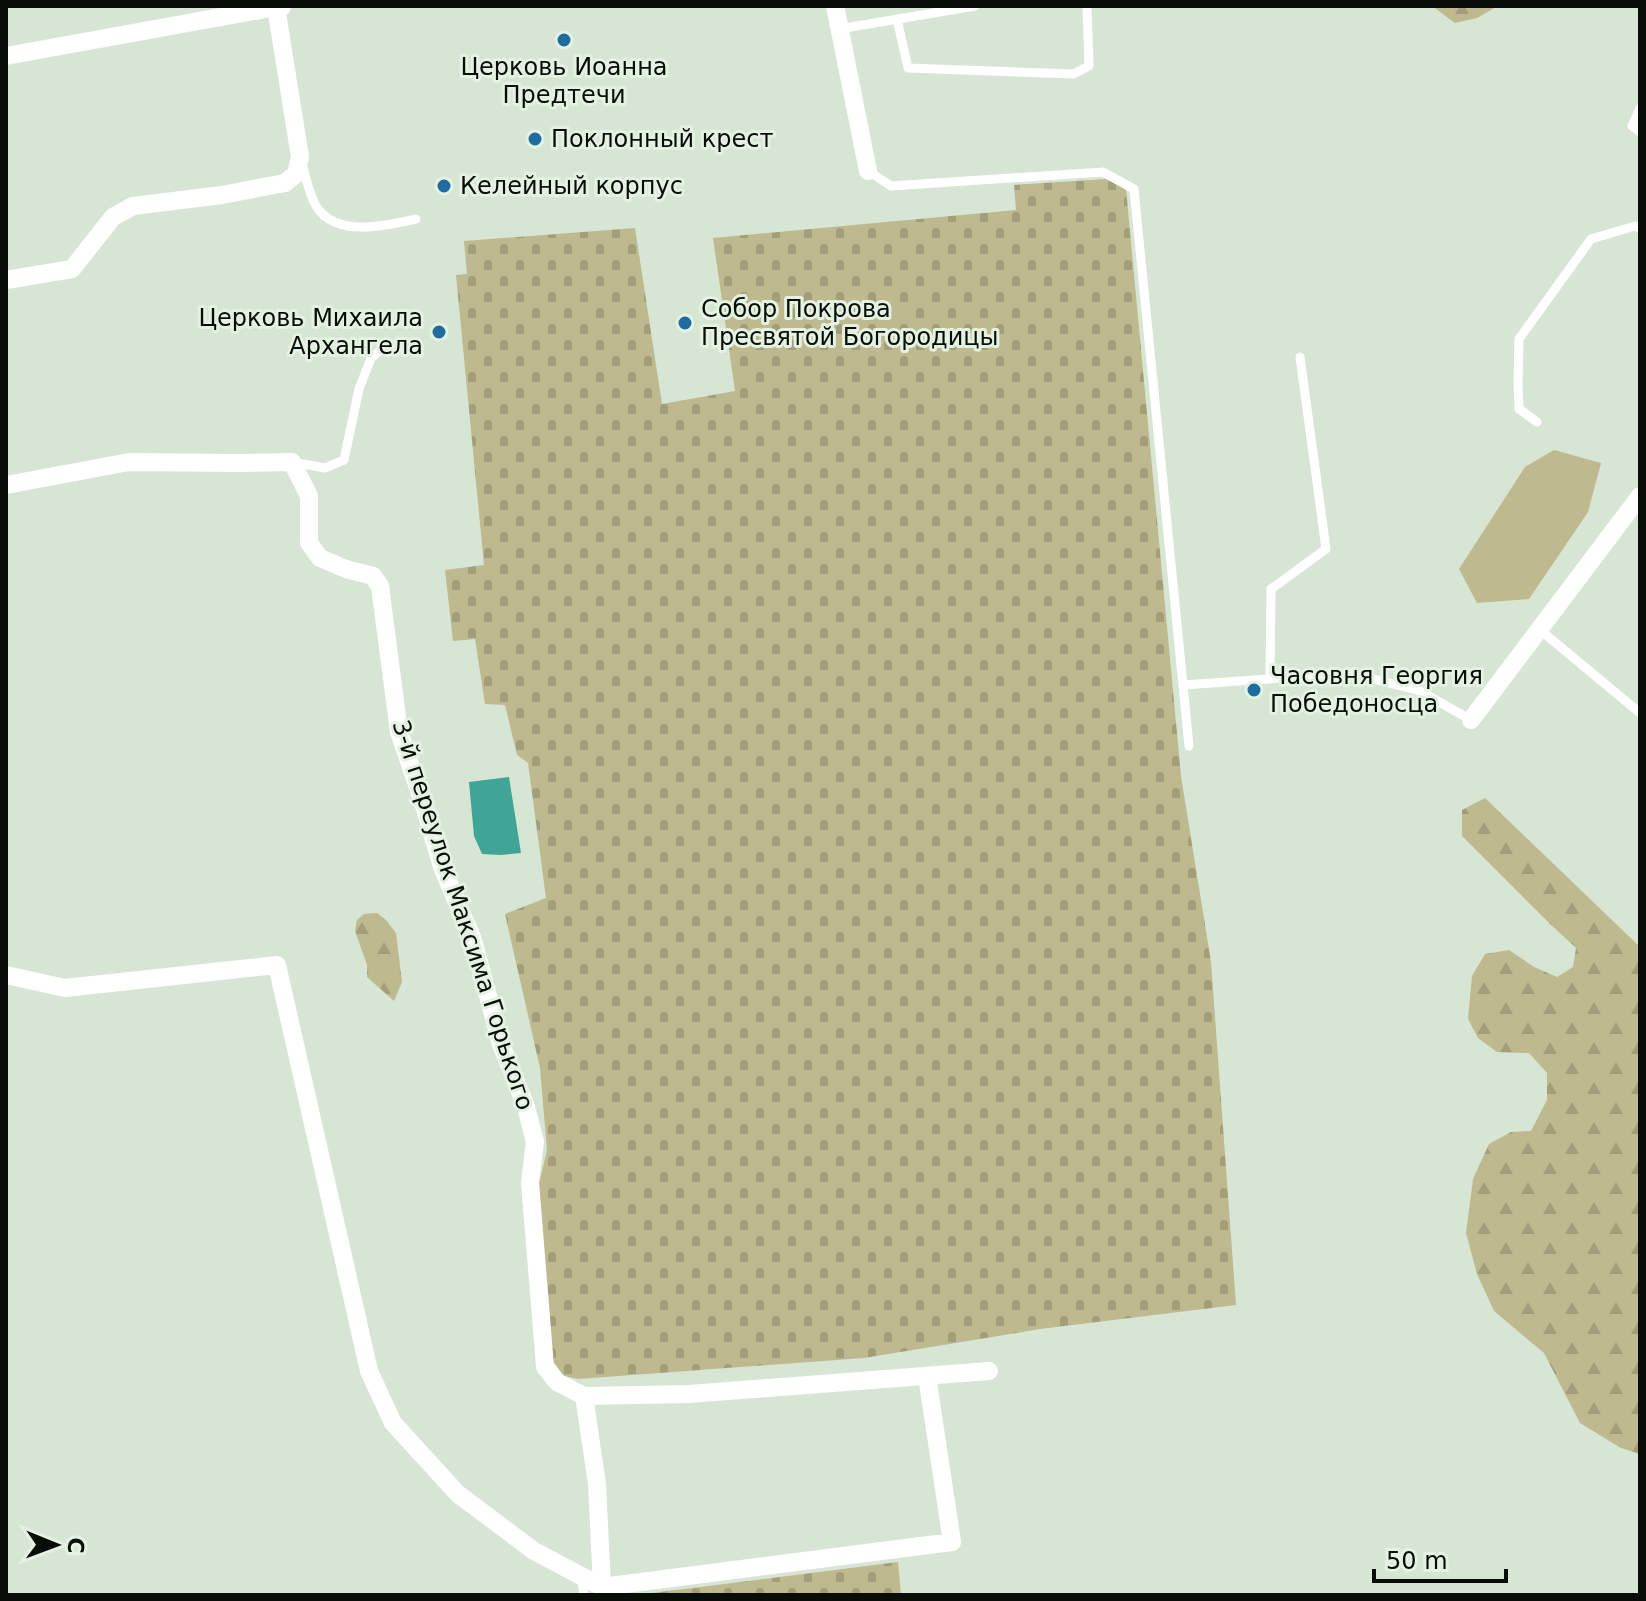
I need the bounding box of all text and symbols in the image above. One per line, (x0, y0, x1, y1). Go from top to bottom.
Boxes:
marker: Церковь Иоанна Предтечи (555, 31, 573, 49)
place label: Церковь Иоанна Предтечи (460, 53, 668, 109)
place label: Поклонный крест (551, 125, 774, 153)
marker: Поклонный крест (526, 130, 544, 148)
place label: Келейный корпус (460, 172, 683, 200)
marker: Келейный корпус (435, 177, 453, 195)
place label: Собор Покрова Пресвятой Богородицы (701, 295, 999, 351)
place label: Церковь Михаила Архангела (198, 304, 423, 360)
marker: Собор Покрова Пресвятой Богородицы (676, 314, 694, 332)
marker: Церковь Михаила Архангела (430, 323, 448, 341)
place label: Часовня Георгия Победоносца (1270, 662, 1483, 718)
marker: Часовня Георгия Победоносца (1245, 681, 1263, 699)
street label: 3-й переулок Максима Горького (387, 717, 539, 1113)
north arrow (16, 1505, 96, 1585)
scale bar (1374, 1533, 1506, 1583)
text: С (63, 1537, 88, 1554)
text: 50 m (1386, 1547, 1448, 1575)

